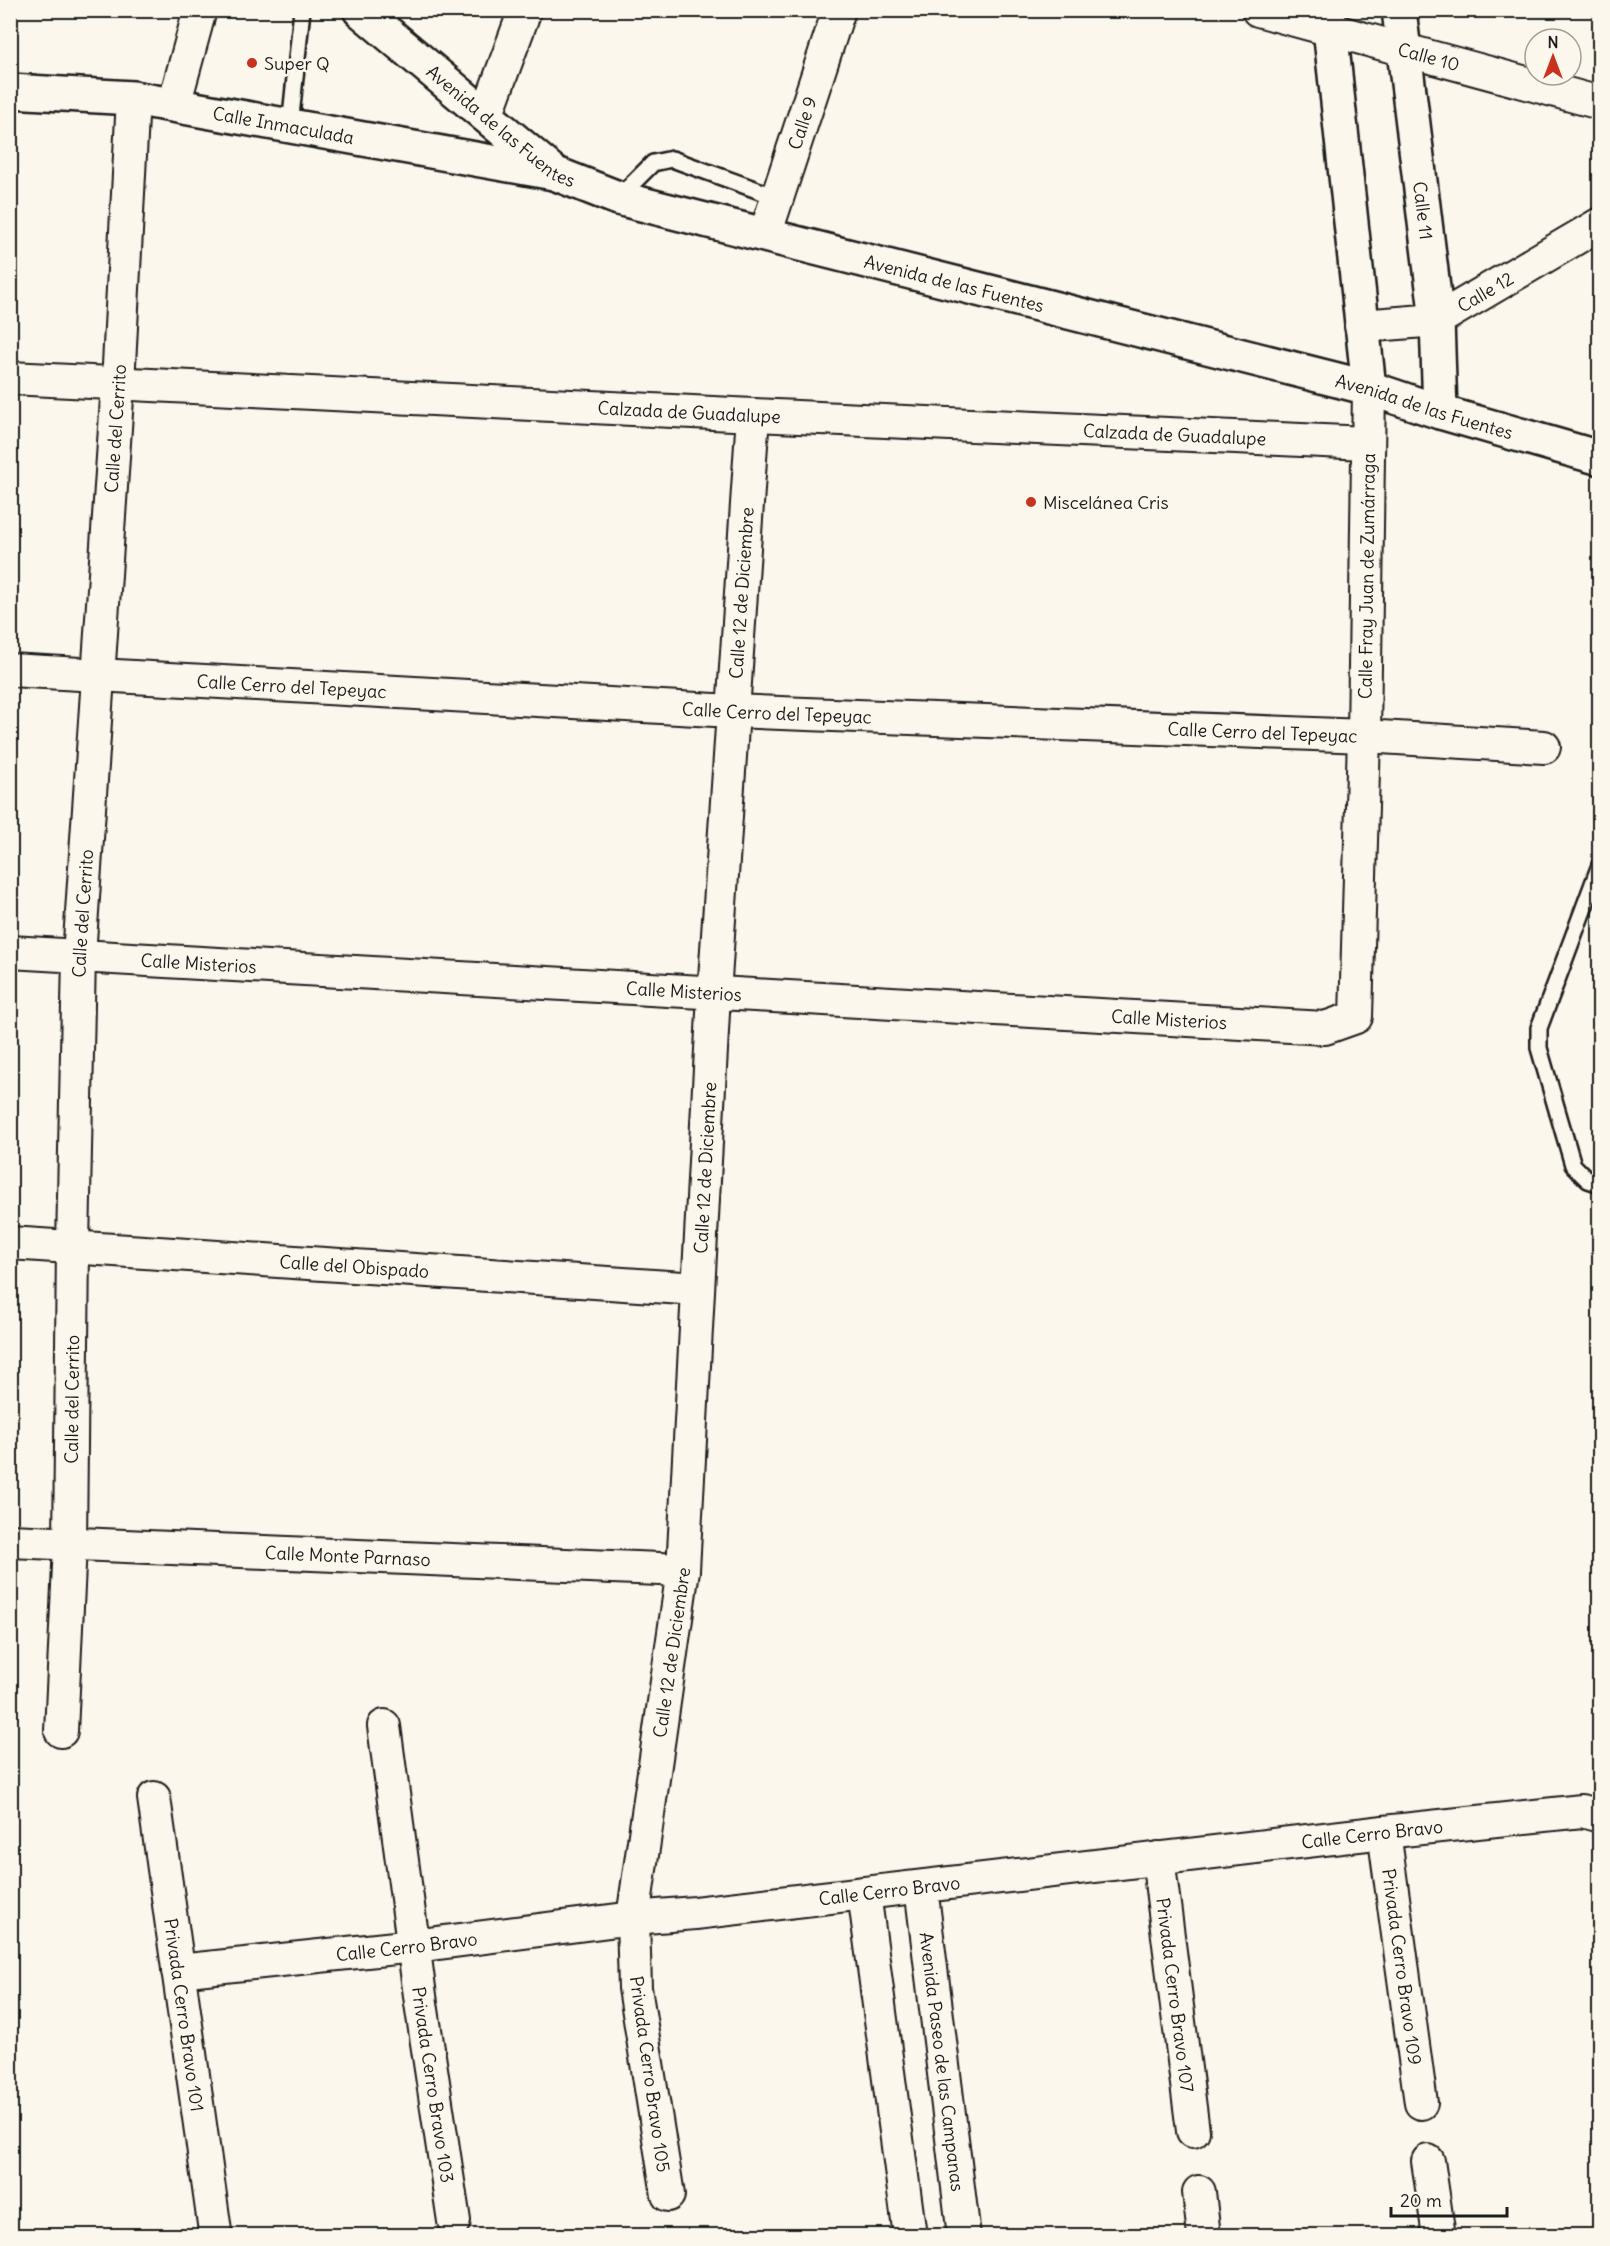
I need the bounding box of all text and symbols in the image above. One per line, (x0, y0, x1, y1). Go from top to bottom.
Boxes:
north arrow (1523, 27, 1583, 87)
text: N (1547, 32, 1559, 52)
street label: Calle 10 (1395, 37, 1462, 76)
place label: Super Q (264, 52, 330, 75)
marker: Super Q (245, 56, 259, 70)
street label: Avenida de las Fuentes (422, 60, 579, 192)
street label: Calle 9 (782, 93, 821, 152)
street label: Calle Inmaculada (211, 101, 356, 149)
street label: Calle 11 (1409, 180, 1439, 241)
street label: Avenida de las Fuentes (862, 249, 1047, 317)
street label: Calle 12 (1453, 266, 1517, 317)
street label: Calle del Cerrito (99, 364, 131, 493)
street label: Avenida de las Fuentes (1333, 368, 1516, 444)
street label: Calzada de Guadalupe (597, 396, 781, 428)
street label: Calzada de Guadalupe (1082, 419, 1267, 450)
street label: Calle Fray Juan de Zumárraga (1353, 453, 1380, 699)
place label: Miscelánea Cris (1043, 491, 1169, 514)
marker: Miscelánea Cris (1024, 495, 1038, 509)
street label: Calle 12 de Diciembre (724, 506, 758, 679)
street label: Calle Cerro del Tepeyac (196, 669, 387, 703)
street label: Calle Cerro del Tepeyac (681, 697, 872, 728)
street label: Calle Cerro del Tepeyac (1167, 717, 1358, 747)
street label: Calle del Cerrito (67, 848, 98, 978)
street label: Calle Misterios (140, 948, 257, 978)
street label: Calle Misterios (625, 976, 743, 1006)
street label: Calle Misterios (1110, 1004, 1228, 1034)
street label: Calle 12 de Diciembre (689, 1081, 721, 1254)
street label: Calle del Obispado (279, 1250, 430, 1282)
street label: Calle del Cerrito (59, 1335, 84, 1464)
street label: Calle Monte Parnaso (264, 1540, 431, 1571)
street label: Calle 12 de Diciembre (648, 1566, 695, 1739)
street label: Calle Cerro Bravo (1300, 1814, 1444, 1853)
street label: Privada Cerro Bravo 109 (1378, 1867, 1427, 2066)
street label: Calle Cerro Bravo (817, 1870, 961, 1910)
street label: Privada Cerro Bravo 107 (1152, 1896, 1199, 2094)
street label: Privada Cerro Bravo 101 (160, 1917, 210, 2113)
street label: Calle Cerro Bravo (335, 1927, 479, 1966)
street label: Avenida Paseo de las Campanas (915, 1931, 970, 2193)
street label: Privada Cerro Bravo 105 (625, 1974, 675, 2174)
street label: Privada Cerro Bravo 103 (407, 1985, 460, 2184)
scale bar (1391, 2180, 1506, 2218)
text: 20 m (1400, 2189, 1442, 2212)

